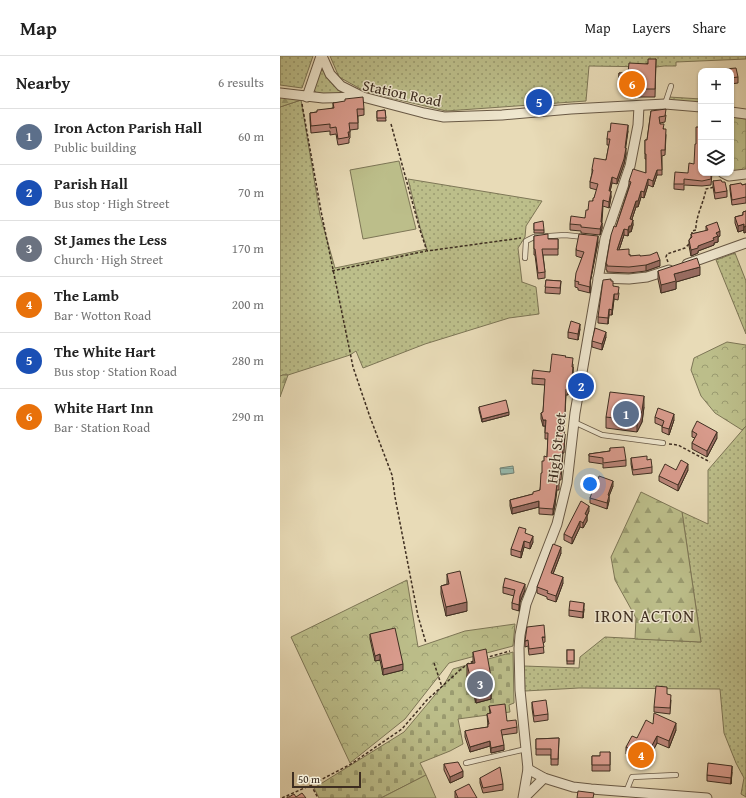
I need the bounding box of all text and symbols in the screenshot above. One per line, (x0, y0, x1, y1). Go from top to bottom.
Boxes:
text: Map (20, 14, 57, 42)
text: Map (585, 18, 611, 38)
text: Layers (633, 18, 671, 38)
text: Share (693, 18, 726, 38)
map controls (698, 68, 734, 176)
button: + (698, 68, 734, 104)
pin: 6 (619, 69, 645, 99)
text: Nearby (16, 70, 70, 95)
text: 6 results (218, 73, 264, 92)
street label: Station Road (361, 74, 443, 112)
pin: 5 (526, 87, 552, 117)
button: − (698, 104, 734, 140)
text: Iron Acton Parish Hall (54, 117, 202, 138)
text: 1 (26, 127, 32, 146)
text: 60 m (238, 127, 264, 146)
text: Public building (54, 138, 136, 157)
button: layers (698, 140, 734, 176)
text: Parish Hall (54, 173, 128, 194)
text: 2 (26, 183, 32, 202)
text: 70 m (238, 183, 264, 202)
text: Bus stop · High Street (54, 194, 170, 213)
text: St James the Less (54, 229, 167, 250)
text: 3 (26, 239, 32, 258)
text: 170 m (232, 239, 264, 258)
text: Church · High Street (54, 250, 163, 269)
text: The Lamb (54, 285, 119, 306)
text: 4 (26, 295, 32, 314)
text: 200 m (232, 295, 264, 314)
text: Bar · Wotton Road (54, 306, 151, 325)
text: The White Hart (54, 341, 156, 362)
text: 5 (26, 351, 32, 370)
text: 280 m (232, 351, 264, 370)
text: Bus stop · Station Road (54, 362, 177, 381)
pin: 2 (568, 371, 594, 401)
text: White Hart Inn (54, 397, 153, 418)
pin: 1 (613, 399, 639, 429)
text: 6 (26, 407, 32, 426)
text: 290 m (232, 407, 264, 426)
street label: High Street (541, 411, 571, 485)
text: Bar · Station Road (54, 418, 150, 437)
your location (580, 474, 600, 494)
district label: IRON ACTON (595, 603, 695, 628)
pin: 3 (467, 669, 493, 699)
pin: 4 (628, 740, 654, 770)
scale bar (292, 770, 361, 789)
text: 50 m (298, 771, 320, 787)

